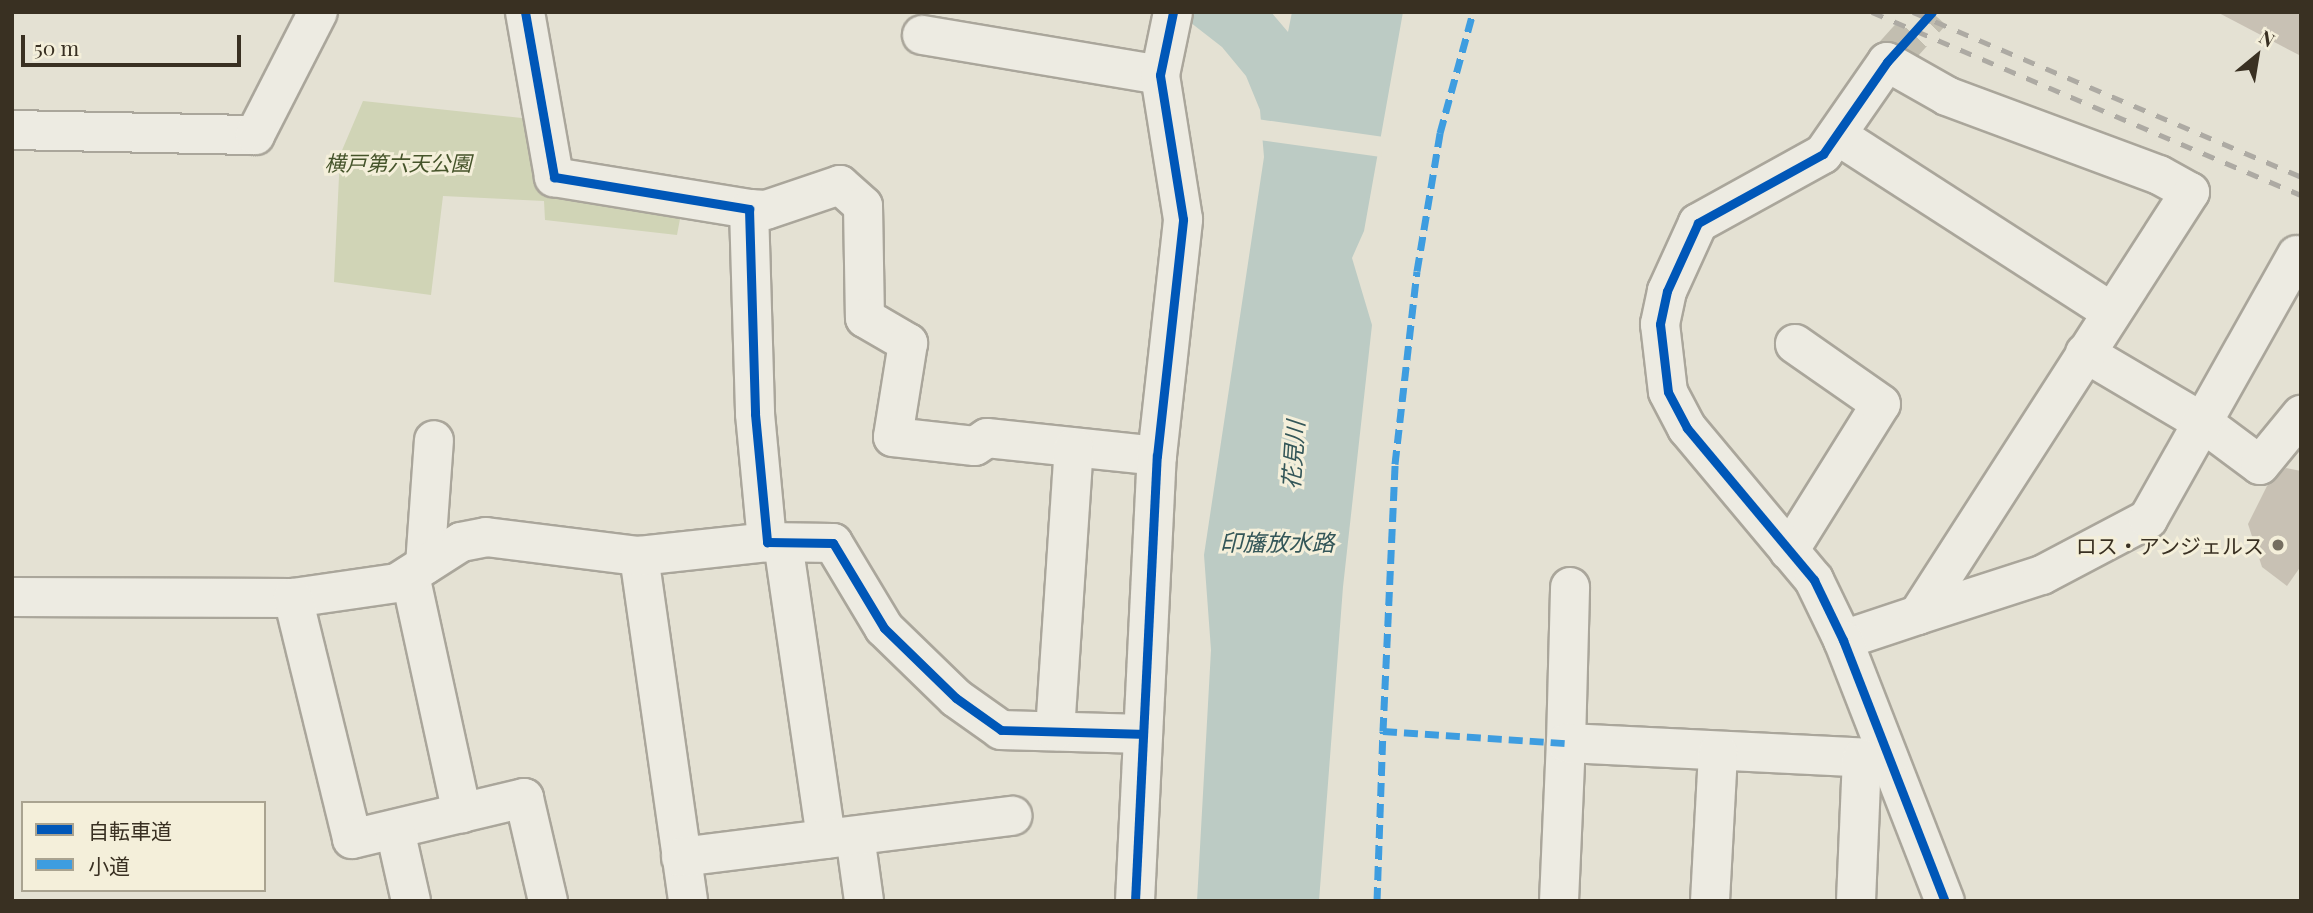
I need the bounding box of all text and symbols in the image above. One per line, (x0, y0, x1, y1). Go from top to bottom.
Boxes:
scale bar (24, 21, 245, 65)
north arrow (2222, 21, 2292, 91)
text: N (2255, 23, 2280, 53)
text: 50 m (34, 33, 79, 61)
park label: 横戸第六天公園 (325, 149, 471, 175)
water label: 花見川 (1277, 420, 1309, 490)
water label: 印旛放水路 (1220, 528, 1334, 556)
place label: ロス・アンジェルス (2075, 532, 2264, 558)
marker: ロス・アンジェルス (2270, 537, 2286, 553)
legend (21, 801, 266, 892)
text: 自転車道 (88, 816, 172, 844)
text: 小道 (88, 851, 130, 879)

